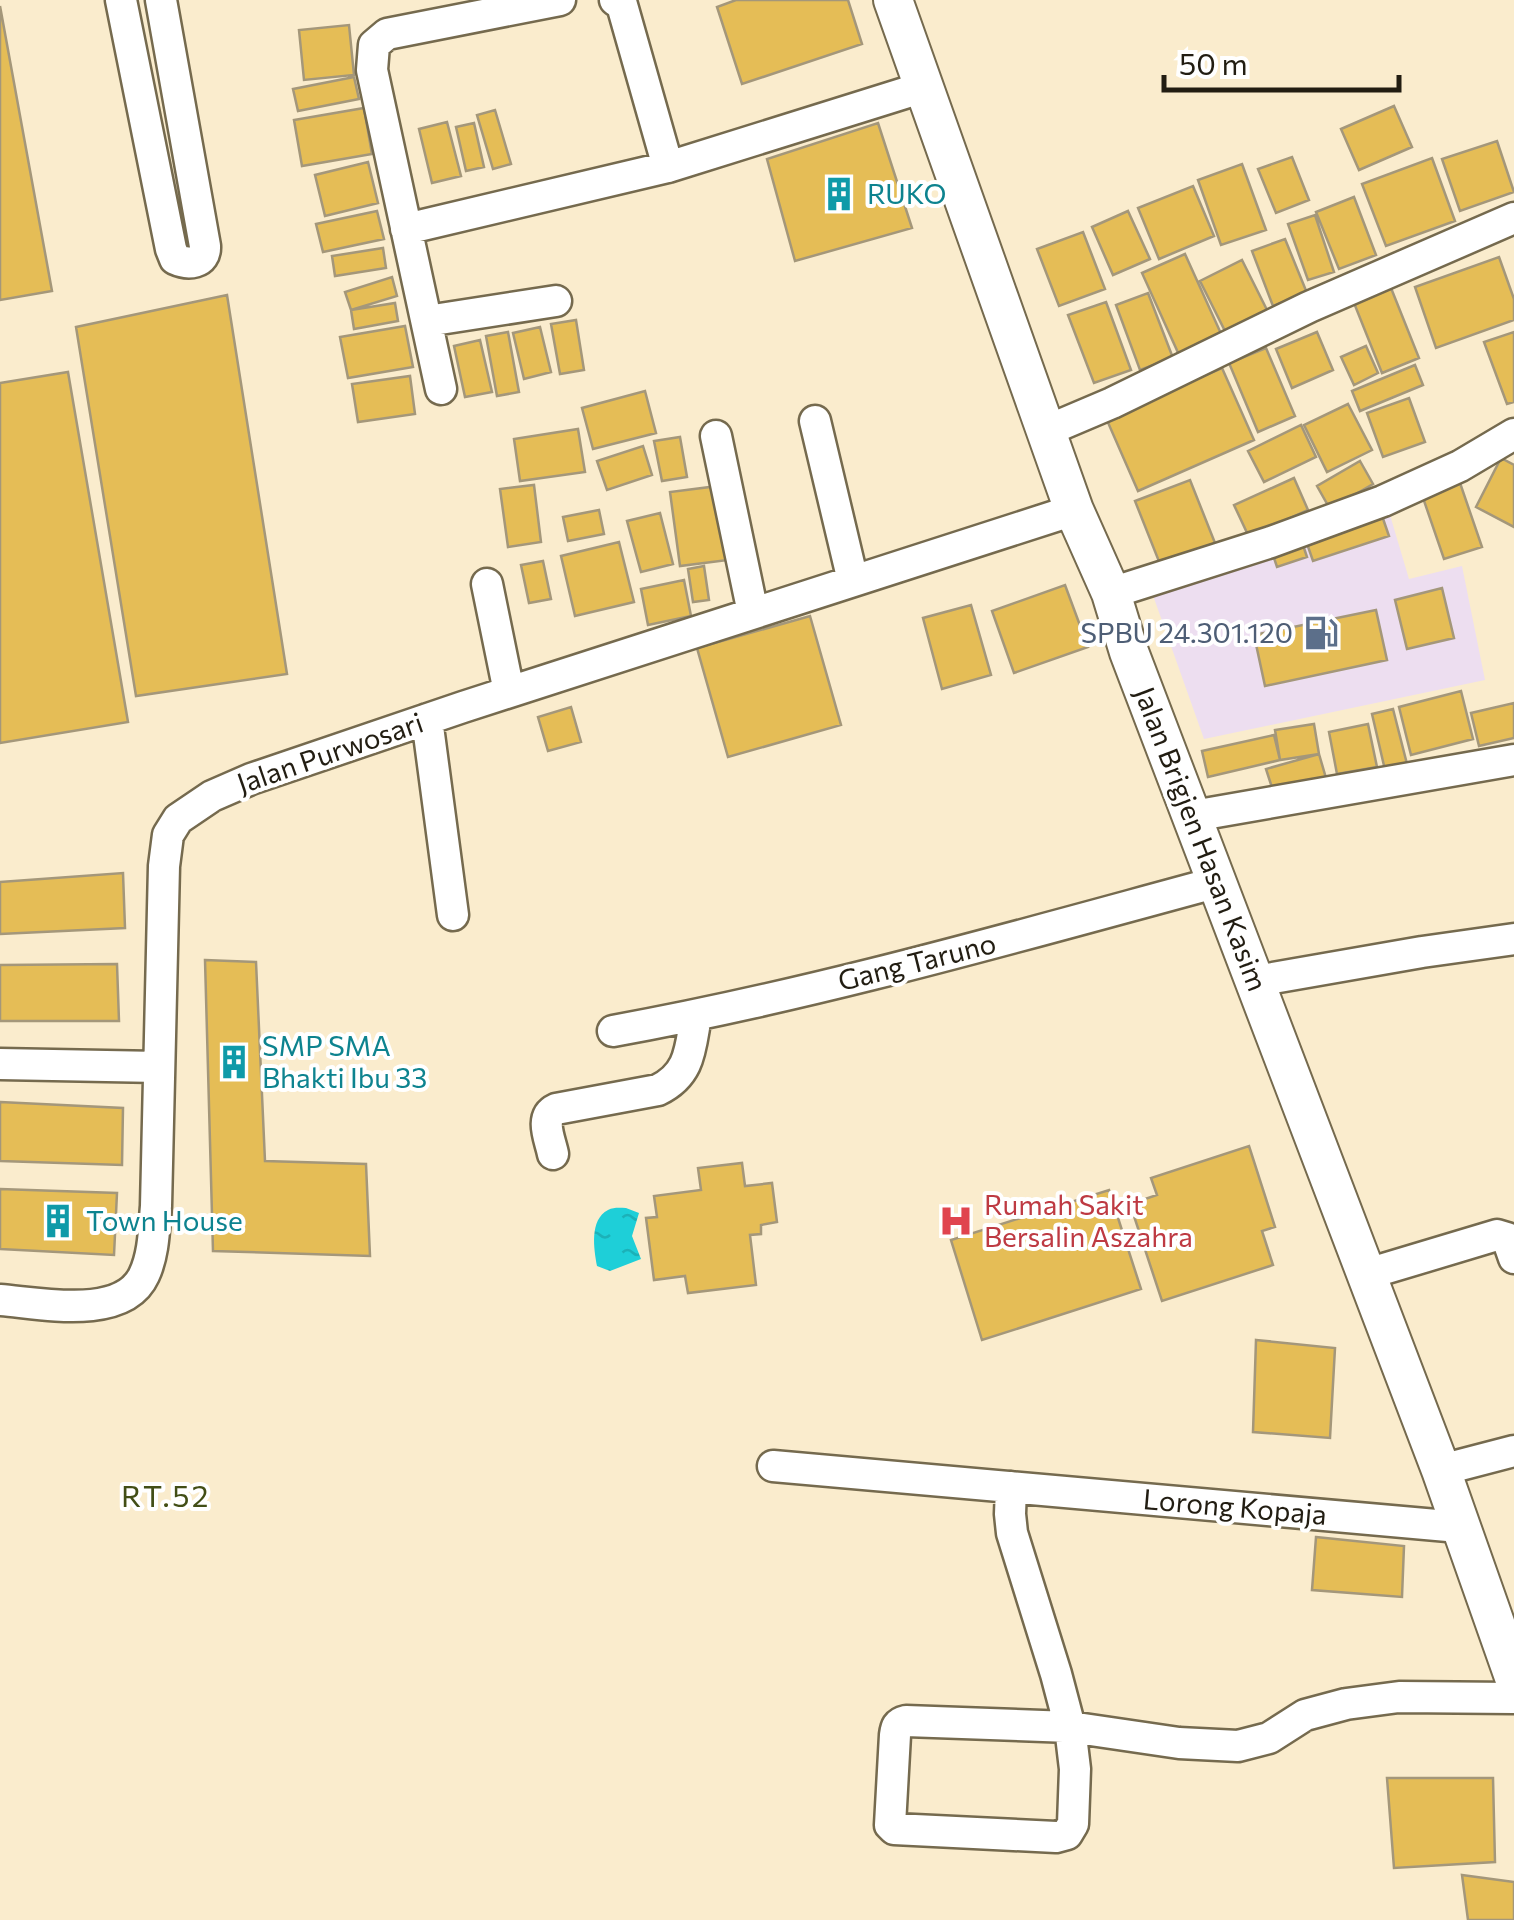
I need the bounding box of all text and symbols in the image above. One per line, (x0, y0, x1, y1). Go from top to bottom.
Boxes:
scale bar (1164, 30, 1399, 92)
text: 50 m (1179, 44, 1248, 81)
building icon: RUKO (820, 175, 858, 213)
place label: RUKO (867, 176, 946, 210)
fuel station icon: SPBU 24.301.120 (1302, 614, 1340, 652)
place label: SPBU 24.301.120 (1081, 615, 1293, 649)
street label: Jalan Brigjen Hasan Kasim (1128, 682, 1276, 996)
street label: Jalan Purwosari (232, 704, 427, 800)
street label: Gang Taruno (834, 925, 999, 997)
place label: SMP SMA Bhakti Ibu 33 (262, 1028, 427, 1094)
building icon: SMP SMA Bhakti Ibu 33 (215, 1043, 253, 1081)
place label: Rumah Sakit Bersalin Aszahra (984, 1187, 1193, 1253)
building icon: Town House (39, 1202, 77, 1240)
hospital icon: Rumah Sakit Bersalin Aszahra (937, 1202, 975, 1240)
place label: Town House (86, 1203, 243, 1237)
district label: RT.52 (121, 1476, 211, 1513)
street label: Lorong Kopaja (1142, 1481, 1328, 1531)

